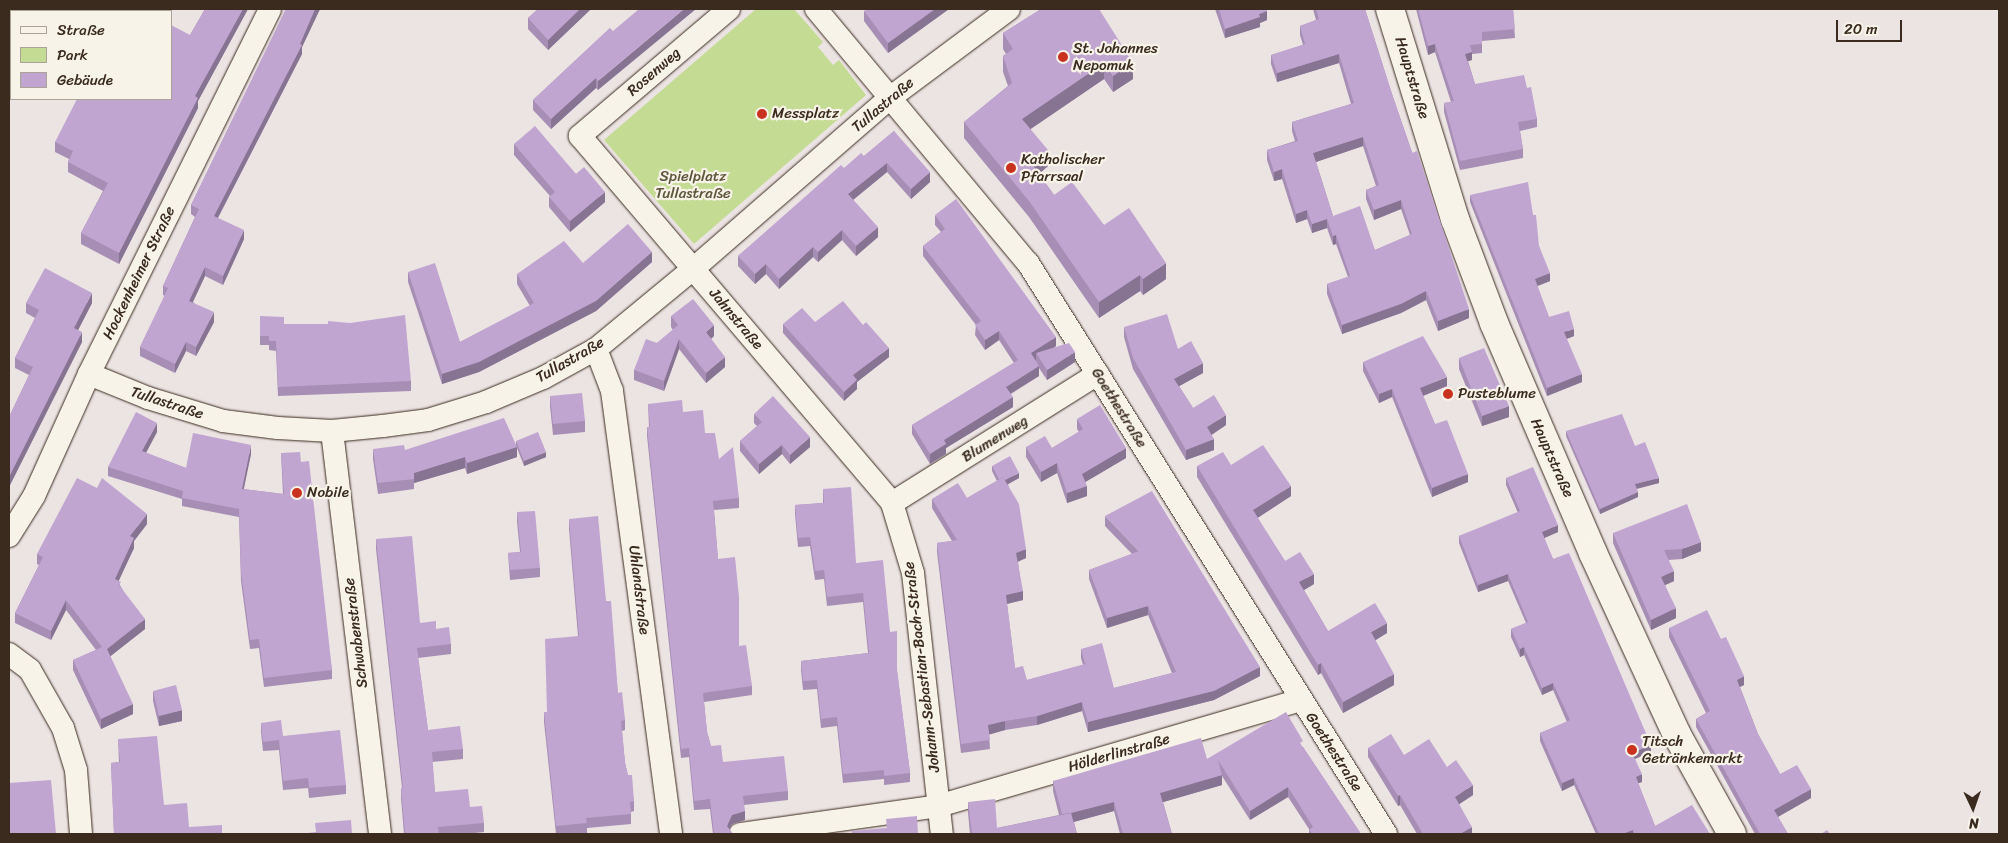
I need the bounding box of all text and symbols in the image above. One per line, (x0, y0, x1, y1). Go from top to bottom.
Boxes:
legend (10, 10, 172, 100)
scale bar (1838, 10, 1904, 42)
text: 20 m (1844, 16, 1878, 42)
text: Straße (57, 17, 105, 43)
street label: Hauptstraße (1391, 35, 1433, 121)
place label: St. Johannes Nepomuk (1073, 39, 1158, 74)
text: Park (57, 42, 88, 68)
street label: Rosenweg (624, 44, 684, 100)
marker: St. Johannes Nepomuk (1057, 51, 1069, 63)
text: Gebäude (57, 67, 113, 93)
street label: Tullastraße (848, 74, 918, 136)
place label: Messplatz (772, 105, 839, 123)
marker: Messplatz (756, 108, 768, 120)
place label: Katholischer Pfarrsaal (1021, 150, 1104, 185)
marker: Katholischer Pfarrsaal (1005, 162, 1017, 174)
park label: Spielplatz Tullastraße (655, 167, 731, 202)
street label: Hockenheimer Straße (99, 204, 179, 342)
street label: Jahnstraße (705, 285, 767, 353)
street label: Tullastraße (533, 333, 607, 387)
street label: Goethestraße (1087, 365, 1151, 451)
street label: Tullastraße (128, 383, 206, 423)
place label: Pusteblume (1458, 385, 1536, 403)
marker: Pusteblume (1442, 388, 1454, 400)
street label: Blumenweg (959, 412, 1031, 466)
street label: Hauptstraße (1526, 415, 1578, 501)
place label: Nobile (307, 484, 349, 502)
marker: Nobile (291, 487, 303, 499)
street label: Uhlandstraße (625, 544, 653, 636)
street label: Johann-Sebastian-Bach-Straße (900, 561, 944, 773)
street label: Schwabenstraße (340, 577, 372, 689)
street label: Goethestraße (1302, 709, 1366, 795)
street label: Hölderlinstraße (1066, 730, 1172, 776)
place label: Titsch Getränkemarkt (1642, 732, 1743, 767)
marker: Titsch Getränkemarkt (1626, 744, 1638, 756)
north arrow (1948, 783, 1998, 833)
text: N (1968, 811, 1979, 836)

